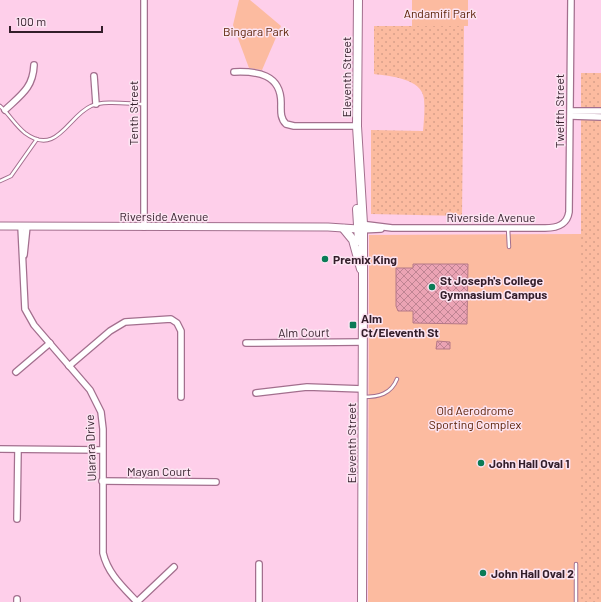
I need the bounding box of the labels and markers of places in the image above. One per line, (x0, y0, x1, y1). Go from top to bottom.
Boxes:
place label: Premix King (333, 252, 397, 266)
marker: Premix King (320, 254, 330, 264)
place label: St Joseph's College Gymnasium Campus (440, 273, 547, 301)
marker: St Joseph's College Gymnasium Campus (427, 282, 437, 292)
place label: Alm Ct/Eleventh St (361, 311, 439, 339)
marker: Alm Ct/Eleventh St (348, 320, 358, 330)
place label: John Hall Oval 1 (489, 456, 570, 470)
marker: John Hall Oval 1 (476, 458, 486, 468)
place label: John Hall Oval 2 (491, 566, 574, 580)
marker: John Hall Oval 2 (478, 568, 488, 578)

